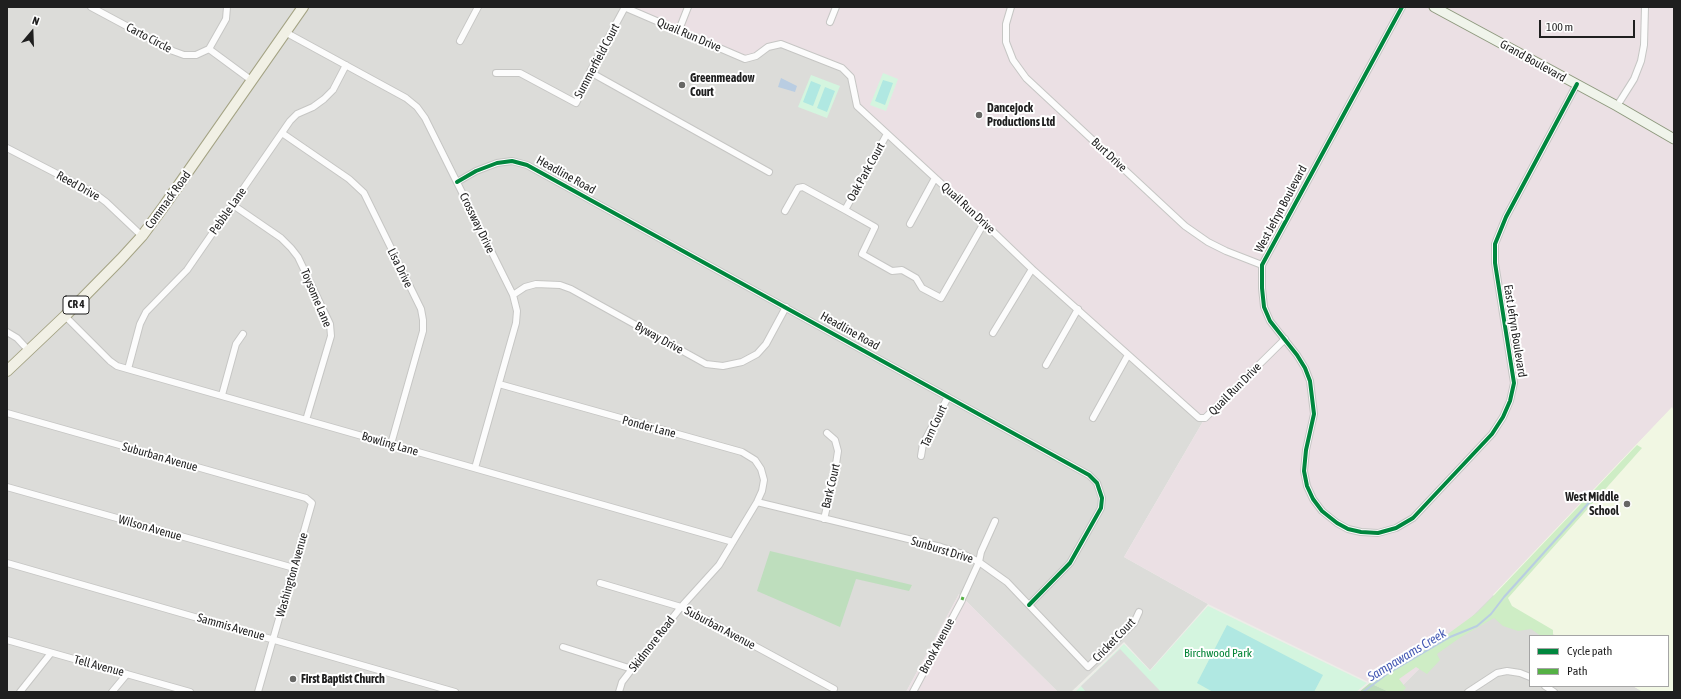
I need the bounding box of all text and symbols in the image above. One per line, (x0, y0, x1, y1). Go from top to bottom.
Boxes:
north arrow (12, 12, 52, 52)
scale bar (1541, 12, 1637, 38)
text: N (31, 14, 41, 27)
street label: Quail Run Drive (655, 15, 723, 55)
street label: Carto Circle (124, 20, 174, 56)
text: 100 m (1546, 20, 1573, 34)
street label: Summerfield Court (571, 21, 623, 101)
street label: Grand Boulevard (1497, 37, 1569, 85)
place label: Greenmeadow Court (690, 71, 755, 99)
marker: Greenmeadow Court (677, 80, 687, 90)
place label: Dancejock Productions Ltd (987, 101, 1055, 129)
marker: Dancejock Productions Ltd (974, 110, 984, 120)
street label: Burt Drive (1088, 135, 1130, 175)
street label: Oak Park Court (844, 140, 888, 204)
street label: Headline Road (534, 153, 598, 197)
street label: West Jefryn Boulevard (1252, 163, 1310, 255)
street label: Reed Drive (54, 168, 102, 204)
street label: Commack Road (142, 168, 194, 232)
street label: Quail Run Drive (938, 179, 998, 237)
street label: Pebble Lane (207, 185, 249, 237)
street label: Crossway Drive (456, 190, 498, 256)
street label: Lisa Drive (384, 246, 416, 290)
street label: Toysome Lane (297, 267, 335, 329)
street label: East Jefryn Boulevard (1501, 284, 1529, 378)
road number: CR 4 (63, 296, 89, 314)
street label: Headline Road (818, 309, 882, 353)
street label: Byway Drive (632, 319, 686, 357)
street label: Quail Run Drive (1206, 360, 1264, 418)
street label: Tarn Court (918, 403, 950, 449)
street label: Ponder Lane (621, 413, 677, 441)
street label: Bowling Lane (360, 429, 420, 459)
street label: Suburban Avenue (121, 439, 199, 475)
street label: Bark Court (819, 462, 843, 510)
place label: West Middle School (1565, 490, 1619, 518)
marker: West Middle School (1622, 499, 1632, 509)
street label: Wilson Avenue (117, 512, 183, 544)
street label: Washington Avenue (273, 531, 311, 619)
street label: Sunburst Drive (909, 534, 975, 566)
street label: Suburban Avenue (682, 603, 758, 653)
street label: Sammis Avenue (195, 610, 267, 644)
street label: Skidmore Road (626, 613, 678, 675)
street label: Cricket Court (1090, 615, 1138, 665)
street label: Brook Avenue (916, 616, 958, 676)
water label: Sampawams Creek (1365, 625, 1449, 685)
legend (1529, 635, 1669, 687)
text: Cycle path (1567, 644, 1612, 658)
park label: Birchwood Park (1184, 646, 1252, 660)
street label: Tell Avenue (72, 652, 126, 680)
text: Path (1567, 664, 1588, 678)
place label: First Baptist Church (301, 672, 385, 686)
marker: First Baptist Church (288, 674, 298, 684)

